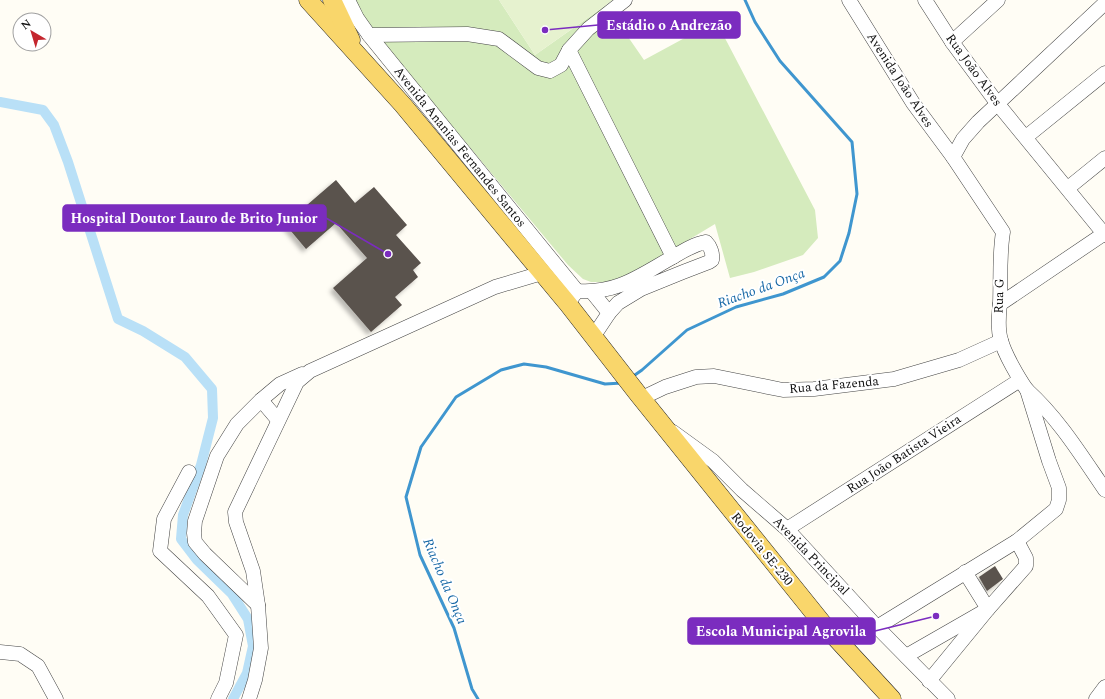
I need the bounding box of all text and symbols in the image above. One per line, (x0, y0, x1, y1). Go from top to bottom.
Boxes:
north arrow (12, 12, 52, 52)
callout: Estádio o Andrezão (598, 12, 740, 38)
text: N (17, 15, 35, 34)
text: Estádio o Andrezão (606, 15, 732, 36)
street label: Avenida João Alves (862, 28, 938, 132)
street label: Rua João Alves (941, 29, 1007, 111)
street label: Avenida Ananias Fernandes Santos (389, 62, 531, 232)
callout: Hospital Doutor Lauro de Brito Junior (63, 205, 326, 231)
text: Hospital Doutor Lauro de Brito Junior (70, 208, 318, 229)
water label: Riacho da Onça (714, 262, 808, 314)
street label: Rua G (988, 278, 1010, 314)
street label: Rua da Fazenda (788, 371, 880, 399)
street label: Rua João Batista Vieira (843, 409, 966, 499)
street label: Rodovia SE-230 (726, 508, 798, 591)
street label: Avenida Principal (768, 512, 854, 600)
water label: Riacho da Onça (417, 535, 473, 627)
callout: Escola Municipal Agrovila (688, 618, 875, 644)
text: Escola Municipal Agrovila (696, 621, 867, 642)

